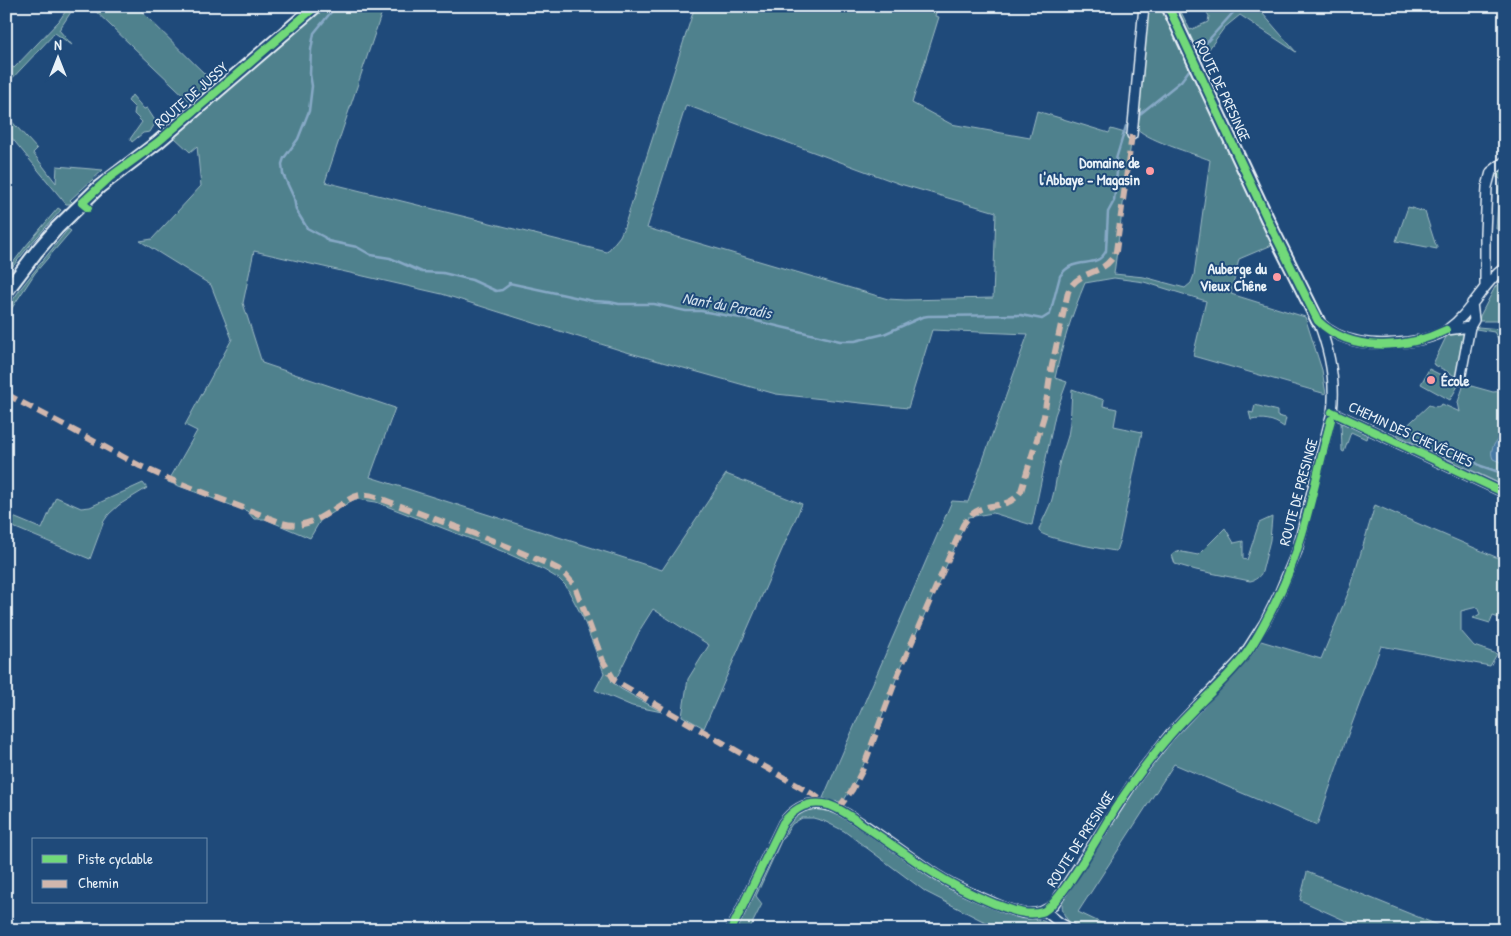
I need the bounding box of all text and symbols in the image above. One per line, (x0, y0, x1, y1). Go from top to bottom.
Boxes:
north arrow (32, 32, 82, 82)
text: N (54, 35, 62, 54)
street label: ROUTE DE PRESINGE (1190, 35, 1256, 145)
street label: ROUTE DE JUSSY (149, 57, 233, 133)
place label: Domaine de l'Abbaye - Magasin (1039, 152, 1140, 191)
marker: Domaine de l'Abbaye - Magasin (1144, 165, 1156, 177)
place label: Auberge du Vieux Chêne (1200, 258, 1268, 296)
marker: Auberge du Vieux Chêne (1271, 271, 1283, 283)
water label: Nant du Paradis (681, 286, 775, 324)
place label: École (1441, 370, 1469, 391)
marker: École (1425, 374, 1437, 386)
street label: CHEMIN DES CHEVÊCHES (1345, 396, 1477, 472)
street label: ROUTE DE PRESINGE (1274, 436, 1323, 548)
street label: ROUTE DE PRESINGE (1041, 787, 1119, 891)
legend (32, 838, 208, 904)
text: Piste cyclable (78, 848, 153, 869)
text: Chemin (78, 872, 119, 893)

